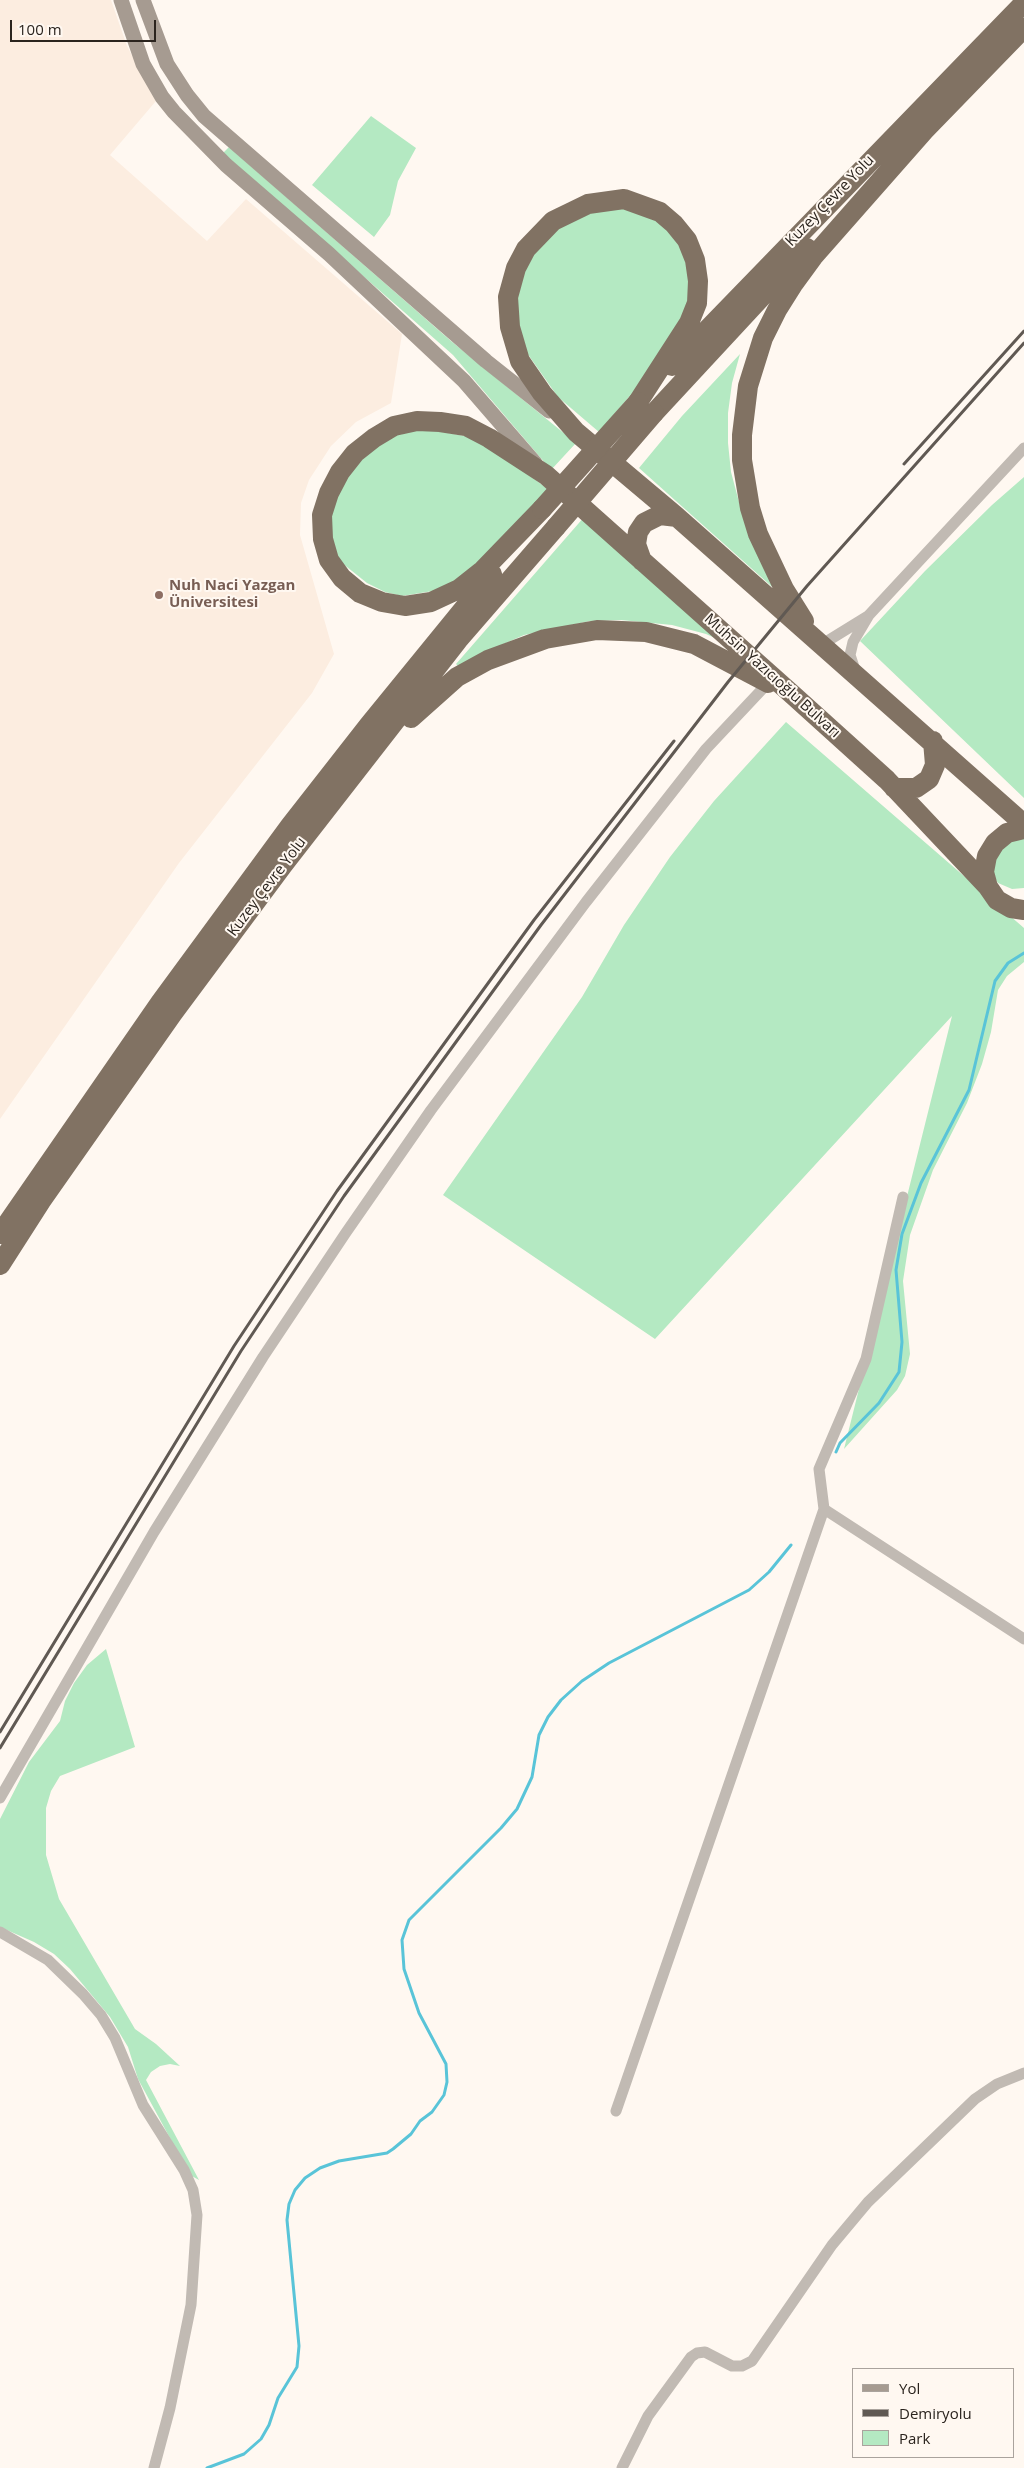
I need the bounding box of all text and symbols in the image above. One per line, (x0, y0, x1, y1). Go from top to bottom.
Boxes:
scale bar (12, 10, 159, 42)
text: 100 m (18, 19, 62, 39)
street label: Kuzey Çevre Yolu (782, 152, 878, 250)
place label: Nuh Naci Yazgan Üniversitesi (169, 577, 295, 612)
marker: Nuh Naci Yazgan Üniversitesi (153, 589, 165, 601)
street label: Muhsin Yazıcıoğlu Bulvarı (700, 610, 844, 742)
street label: Kuzey Çevre Yolu (224, 834, 310, 940)
legend (852, 2368, 1014, 2458)
text: Yol (899, 2378, 920, 2398)
text: Demiryolu (899, 2403, 972, 2423)
text: Park (899, 2428, 930, 2448)

